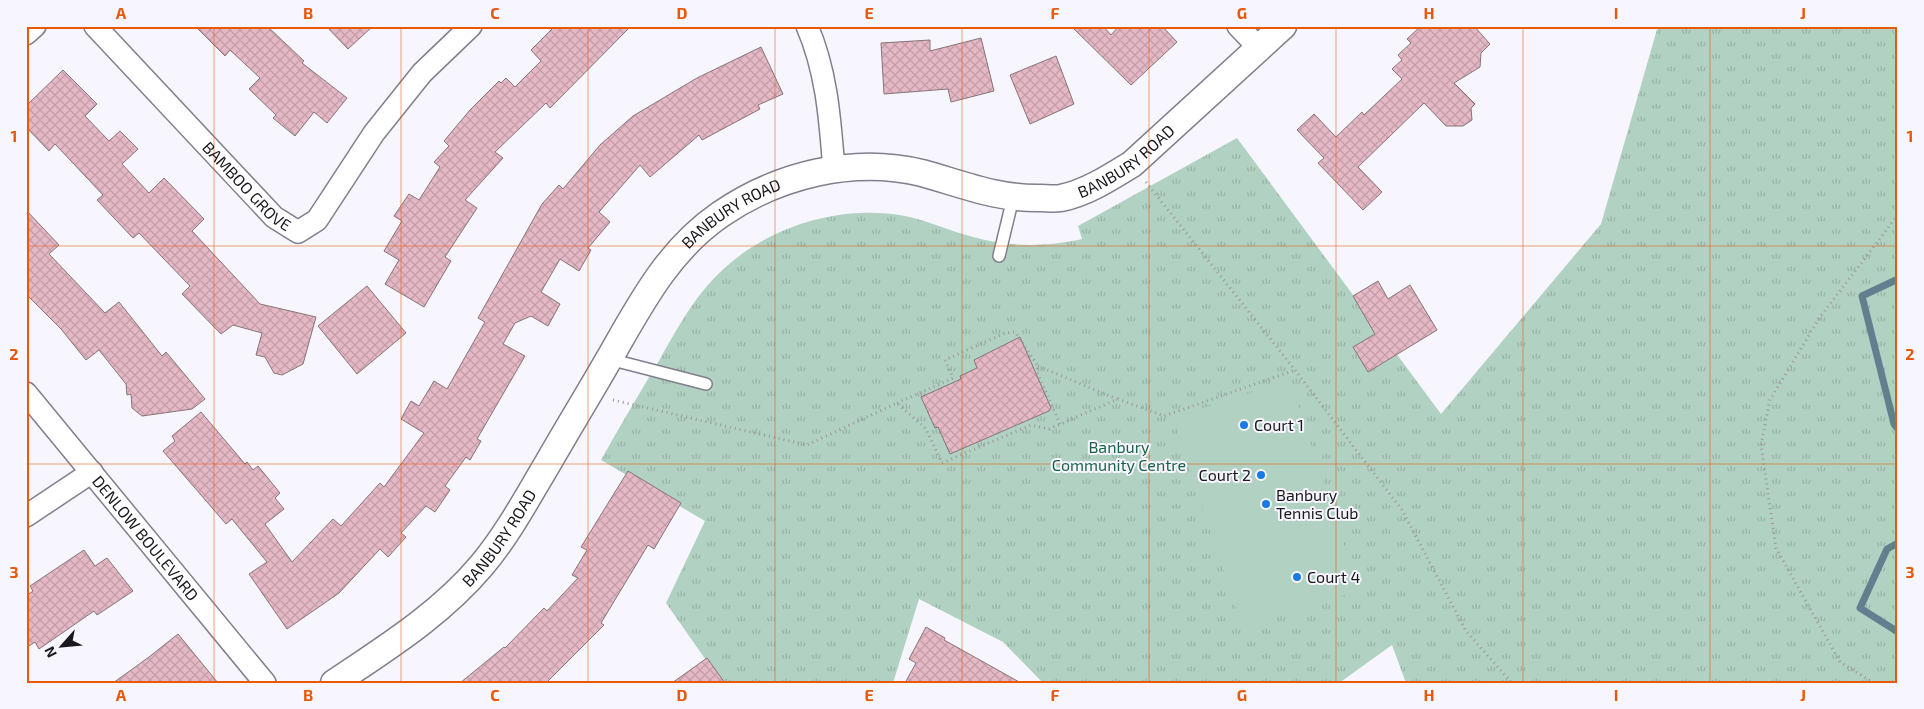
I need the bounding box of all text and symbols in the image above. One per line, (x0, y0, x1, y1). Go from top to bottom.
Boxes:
text: A (116, 3, 127, 22)
text: B (303, 3, 313, 22)
text: C (490, 3, 500, 22)
text: D (677, 3, 688, 22)
text: E (864, 3, 874, 22)
text: F (1051, 3, 1060, 22)
text: G (1237, 3, 1247, 22)
text: H (1423, 3, 1435, 22)
text: I (1614, 3, 1618, 22)
text: J (1800, 3, 1806, 22)
street label: BANBURY ROAD (1075, 120, 1178, 201)
text: 1 (11, 126, 17, 145)
text: 1 (1907, 126, 1913, 145)
street label: BAMBOO GROVE (199, 137, 295, 234)
street label: BANBURY ROAD (677, 174, 783, 252)
text: 2 (9, 344, 19, 363)
text: 2 (1905, 344, 1915, 363)
place label: Court 1 (1254, 415, 1304, 434)
marker: Court 1 (1238, 419, 1250, 431)
park label: Banbury Community Centre (1052, 437, 1186, 474)
place label: Court 2 (1199, 465, 1251, 484)
marker: Court 2 (1255, 469, 1267, 481)
street label: DENLOW BOULEVARD (89, 471, 203, 604)
place label: Banbury Tennis Club (1276, 485, 1358, 522)
street label: BANBURY ROAD (458, 486, 539, 590)
marker: Banbury Tennis Club (1260, 498, 1272, 510)
text: 3 (9, 562, 19, 581)
text: 3 (1905, 562, 1915, 581)
place label: Court 4 (1307, 567, 1360, 586)
marker: Court 4 (1291, 571, 1303, 583)
north arrow (38, 622, 88, 672)
text: N (40, 644, 60, 660)
text: A (116, 685, 127, 704)
text: B (303, 685, 313, 704)
text: C (490, 685, 500, 704)
text: D (677, 685, 688, 704)
text: E (864, 685, 874, 704)
text: F (1051, 685, 1060, 704)
text: G (1237, 685, 1247, 704)
text: H (1423, 685, 1435, 704)
text: I (1614, 685, 1618, 704)
text: J (1800, 685, 1806, 704)

